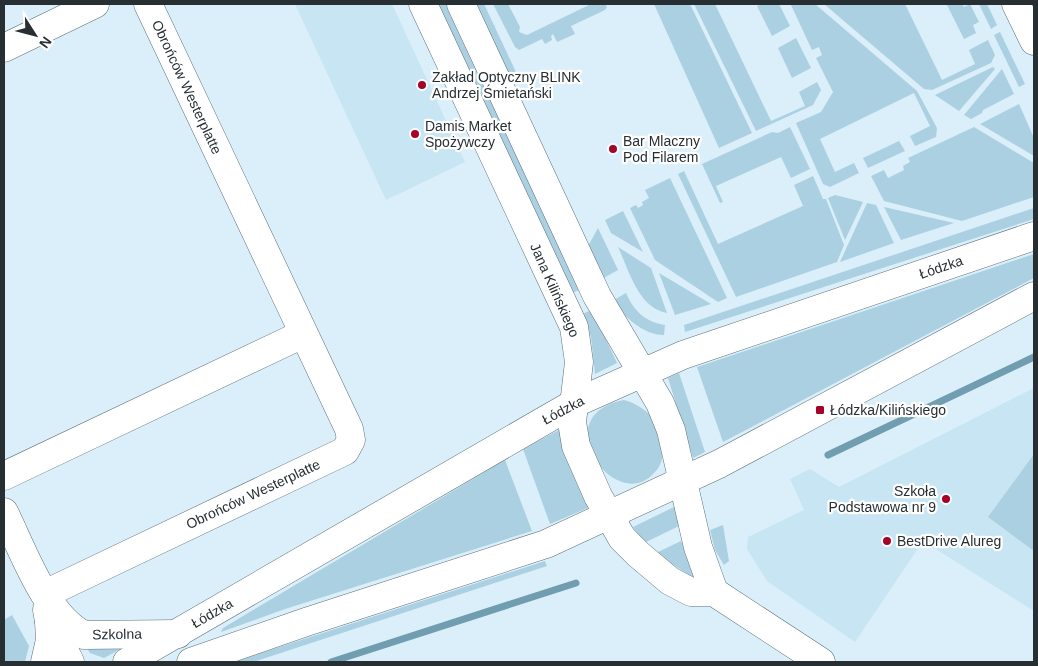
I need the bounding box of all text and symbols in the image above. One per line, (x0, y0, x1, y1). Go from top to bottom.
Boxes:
north arrow (10, 10, 60, 60)
street label: Obrońców Westerplatte (149, 17, 225, 157)
text: N (36, 34, 55, 51)
place label: Zakład Optyczny BLINK Andrzej Śmietański (432, 69, 581, 101)
marker: Zakład Optyczny BLINK Andrzej Śmietański (416, 79, 428, 91)
place label: Damis Market Spożywczy (425, 118, 511, 150)
marker: Damis Market Spożywczy (409, 128, 421, 140)
place label: Bar Mlaczny Pod Filarem (623, 133, 700, 165)
marker: Bar Mlaczny Pod Filarem (607, 143, 619, 155)
street label: Jana Kilińskiego (527, 241, 583, 340)
street label: Łódzka (917, 252, 965, 282)
street label: Łódzka (539, 392, 587, 428)
place label: Łódzka/Kilińskiego (830, 402, 946, 418)
marker: Łódzka/Kilińskiego (814, 404, 826, 416)
street label: Obrońców Westerplatte (183, 456, 323, 532)
place label: Szkoła Podstawowa nr 9 (829, 483, 936, 515)
marker: Szkoła Podstawowa nr 9 (940, 493, 952, 505)
place label: BestDrive Alureg (897, 533, 1001, 549)
marker: BestDrive Alureg (881, 535, 893, 547)
street label: Łódzka (188, 595, 236, 631)
street label: Szkolna (92, 626, 142, 642)

